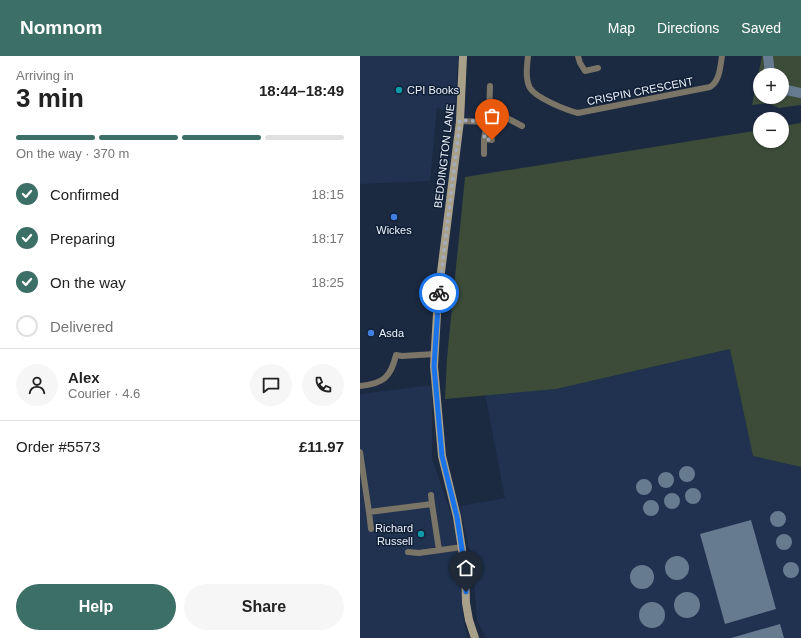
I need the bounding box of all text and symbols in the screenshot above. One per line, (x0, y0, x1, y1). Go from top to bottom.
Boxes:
text: Nomnom (20, 17, 102, 38)
text: Map (608, 20, 635, 36)
text: Directions (657, 20, 719, 36)
text: Saved (741, 20, 781, 36)
text: Arriving in (16, 68, 74, 83)
map controls (753, 68, 789, 148)
button: + (753, 68, 789, 104)
street label: CRISPIN CRESCENT (586, 75, 695, 107)
text: 18:44–18:49 (259, 82, 344, 99)
text: 3 min (16, 83, 84, 113)
place label: CPI Books (407, 84, 459, 96)
marker: CPI Books (394, 85, 404, 95)
pin (475, 99, 509, 140)
street label: BEDDINGTON LANE (432, 103, 456, 209)
icon: bag (481, 105, 503, 127)
button: − (753, 112, 789, 148)
text: On the way · 370 m (16, 146, 129, 161)
icon: check (16, 183, 38, 205)
text: Confirmed (50, 186, 119, 203)
text: 18:15 (311, 187, 344, 202)
marker: Wickes (389, 212, 399, 222)
place label: Wickes (376, 224, 412, 236)
icon: check (16, 227, 38, 249)
text: Preparing (50, 230, 115, 247)
text: 18:17 (311, 231, 344, 246)
icon: check (16, 271, 38, 293)
courier (419, 273, 459, 313)
text: On the way (50, 274, 126, 291)
text: 18:25 (311, 275, 344, 290)
icon: bike (428, 282, 450, 304)
text: Delivered (50, 318, 113, 335)
place label: Asda (379, 327, 405, 339)
marker: Asda (366, 328, 376, 338)
button: person (16, 364, 58, 406)
button: chat (250, 364, 292, 406)
button: phone (302, 364, 344, 406)
text: Alex (68, 369, 100, 386)
text: Courier · 4.6 (68, 386, 140, 401)
text: Order #5573 (16, 438, 100, 455)
text: £11.97 (299, 438, 344, 455)
place label: Richard Russell (375, 522, 413, 547)
marker: Richard Russell (416, 529, 426, 539)
pin (449, 551, 483, 592)
icon: home (455, 557, 477, 579)
button: Help (16, 584, 176, 630)
button: Share (184, 584, 344, 630)

